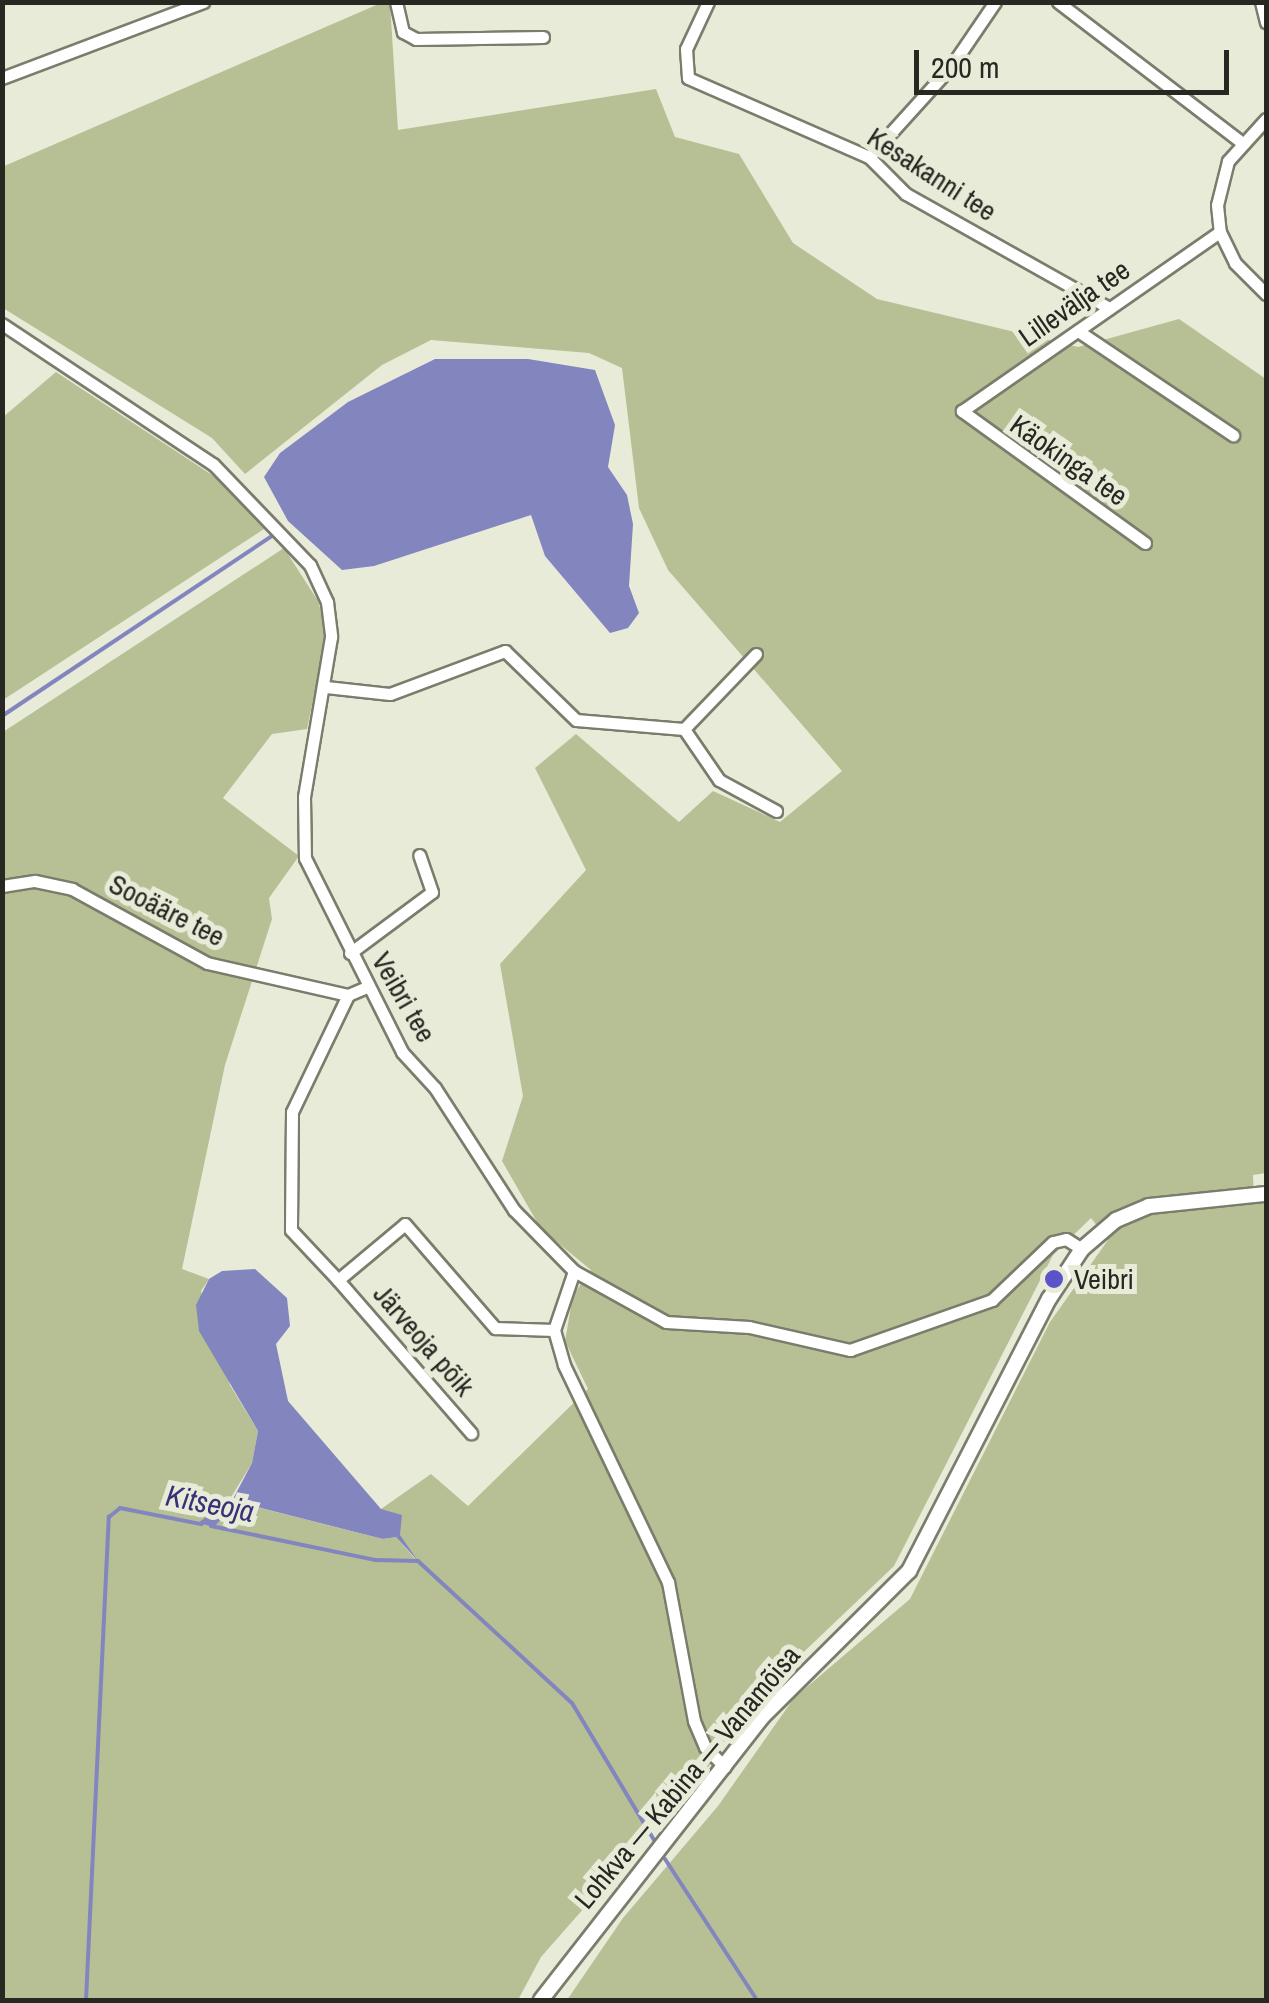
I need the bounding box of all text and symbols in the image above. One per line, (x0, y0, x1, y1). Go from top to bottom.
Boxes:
scale bar (919, 30, 1234, 92)
text: 200 m (931, 47, 999, 87)
street label: Kesakanni tee (861, 120, 1003, 228)
street label: Lillevälja tee (1012, 253, 1136, 353)
street label: Käokinga tee (1004, 407, 1134, 513)
street label: Sooääre tee (104, 867, 230, 953)
street label: Veibri tee (365, 946, 443, 1048)
place label: Veibri (1074, 1262, 1134, 1296)
marker: Veibri (1043, 1268, 1065, 1290)
street label: Järveoja põik (367, 1277, 481, 1403)
water label: Kitseoja (163, 1477, 257, 1529)
street label: Lohkva — Kabina — Vanamõisa (567, 1639, 807, 1915)

